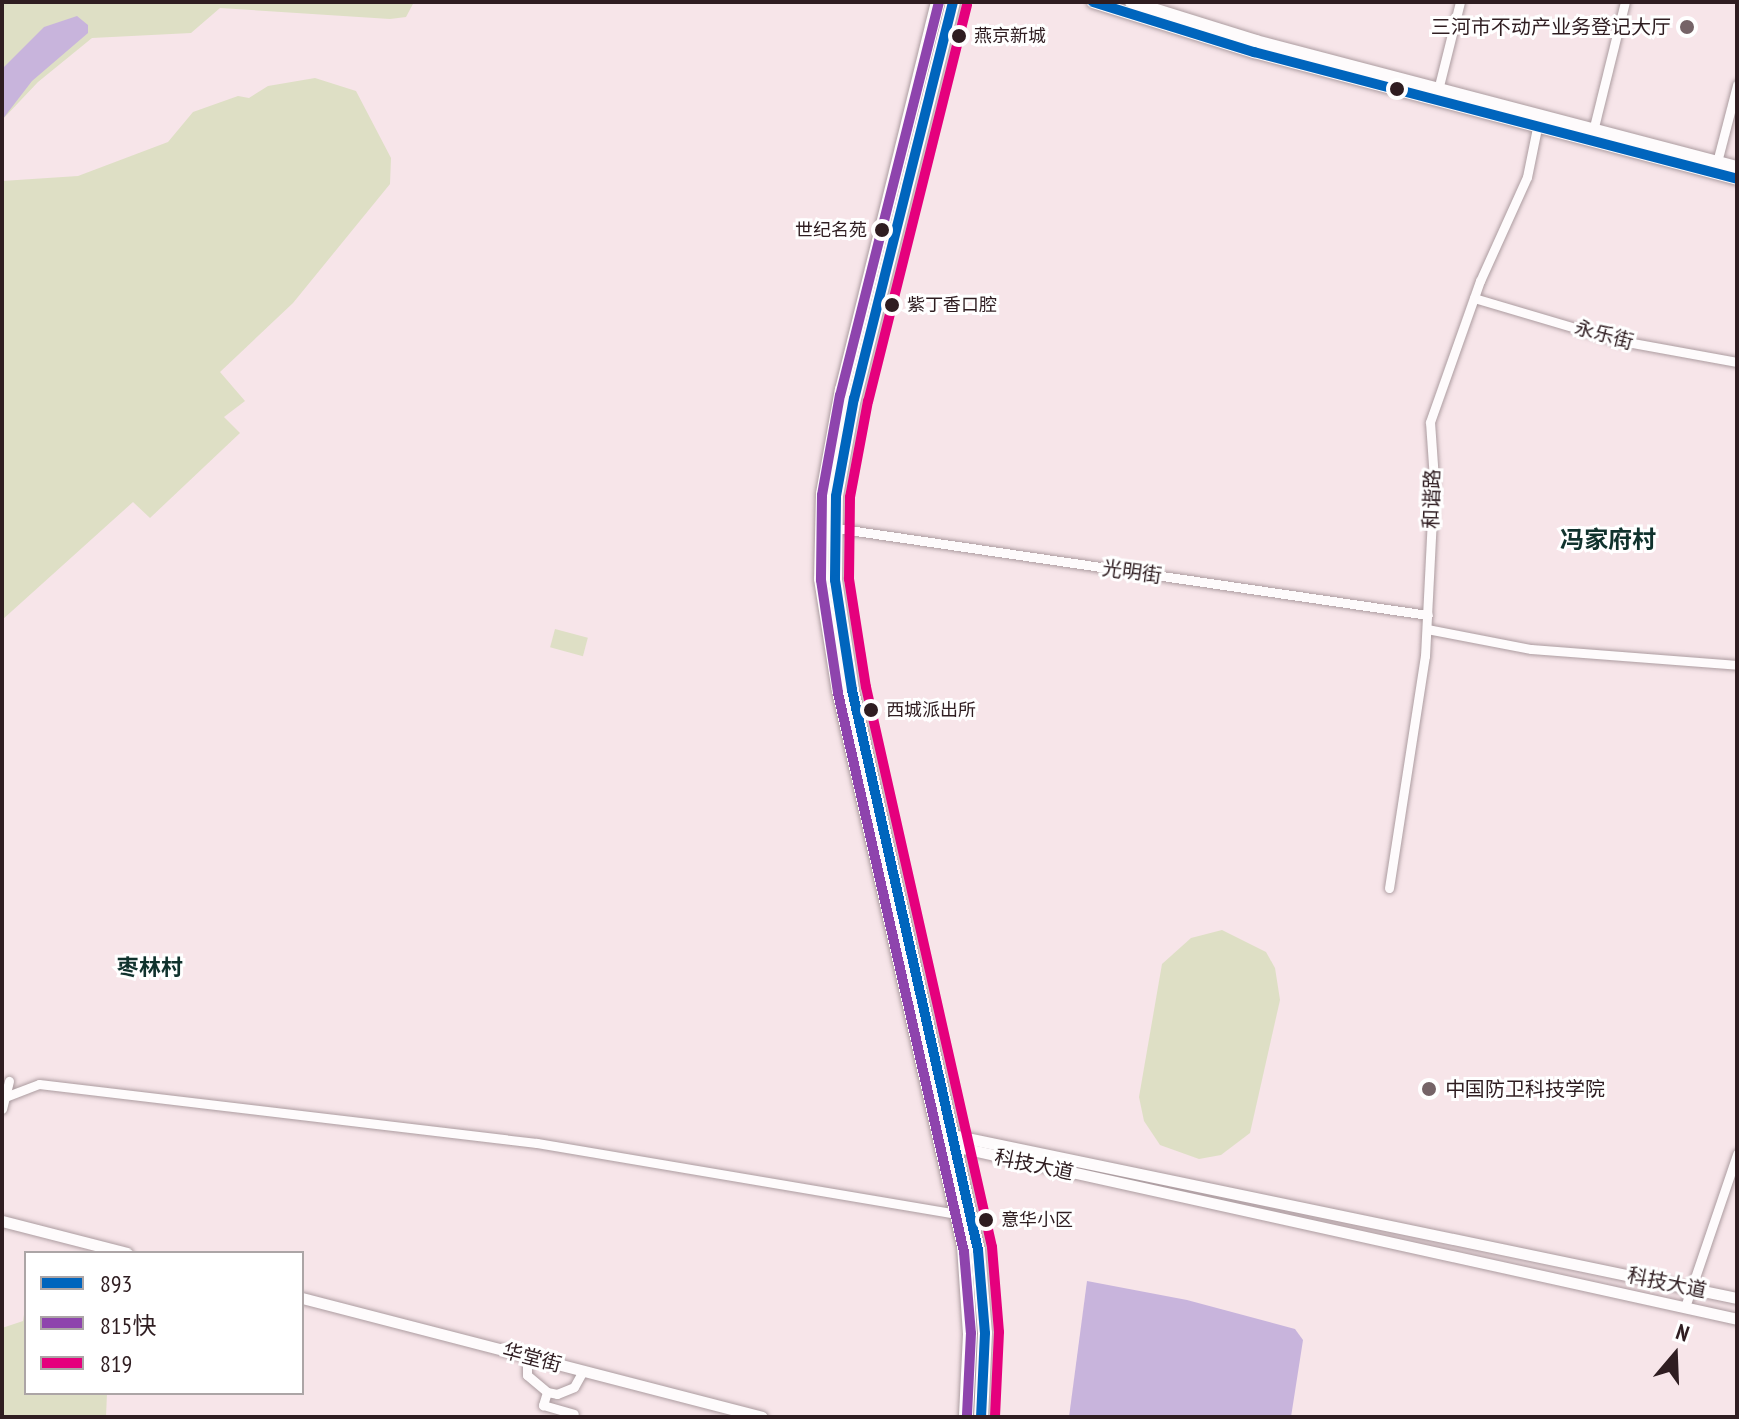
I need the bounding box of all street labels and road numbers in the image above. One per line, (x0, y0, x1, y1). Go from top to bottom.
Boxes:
street label: 永乐街 (1572, 316, 1636, 354)
street label: 和谐路 (1419, 469, 1445, 529)
street label: 光明街 (1101, 556, 1163, 588)
street label: 科技大道 (992, 1145, 1076, 1185)
street label: 科技大道 (1625, 1263, 1709, 1303)
street label: 华堂街 (500, 1339, 564, 1377)

